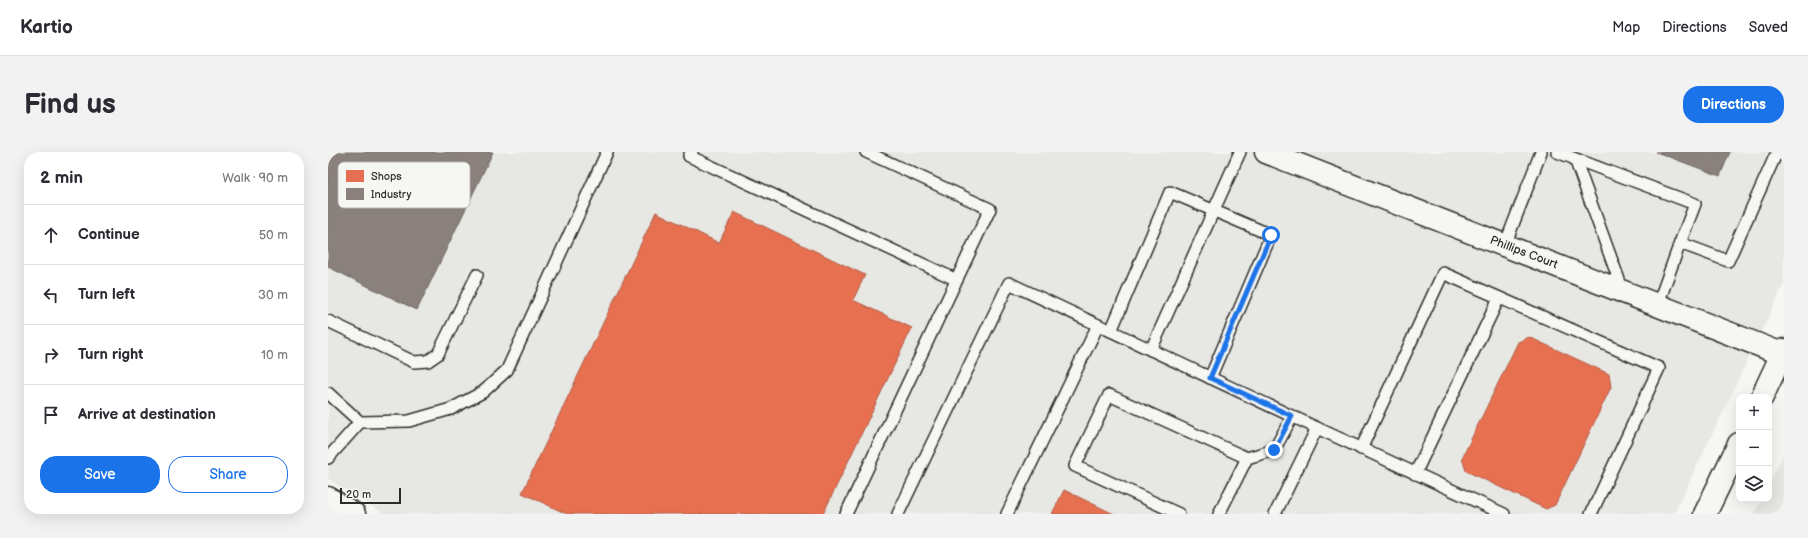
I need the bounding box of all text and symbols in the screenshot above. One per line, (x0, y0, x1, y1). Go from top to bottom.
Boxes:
text: Kartio (20, 16, 73, 39)
text: Map (1612, 19, 1640, 36)
text: Directions (1662, 19, 1727, 36)
text: Saved (1749, 19, 1788, 36)
button: Directions (1683, 86, 1784, 123)
text: Find us (24, 88, 116, 121)
legend (338, 162, 470, 208)
text: 2 min (40, 168, 83, 188)
text: Walk · 90 m (222, 170, 288, 186)
text: Shops (371, 170, 402, 183)
text: Industry (371, 188, 411, 201)
icon: ahead (40, 224, 62, 246)
text: Continue (78, 225, 140, 244)
route start (1262, 226, 1280, 244)
text: 50 m (259, 227, 288, 243)
street label: Phillips Court (1488, 233, 1560, 272)
icon: left (40, 284, 62, 306)
text: Turn left (78, 285, 135, 304)
text: 30 m (258, 287, 288, 303)
icon: right (40, 344, 62, 366)
text: Turn right (78, 345, 143, 364)
text: 10 m (261, 347, 288, 363)
map controls (1736, 394, 1772, 502)
button: + (1736, 394, 1772, 430)
icon: arrive (40, 404, 62, 426)
text: Arrive at destination (78, 405, 216, 424)
button: − (1736, 430, 1772, 466)
route end (1265, 441, 1283, 459)
button: Save (40, 456, 160, 493)
button: Share (168, 456, 288, 493)
button: layers (1736, 466, 1772, 502)
scale bar (340, 486, 401, 505)
text: 20 m (346, 488, 371, 501)

